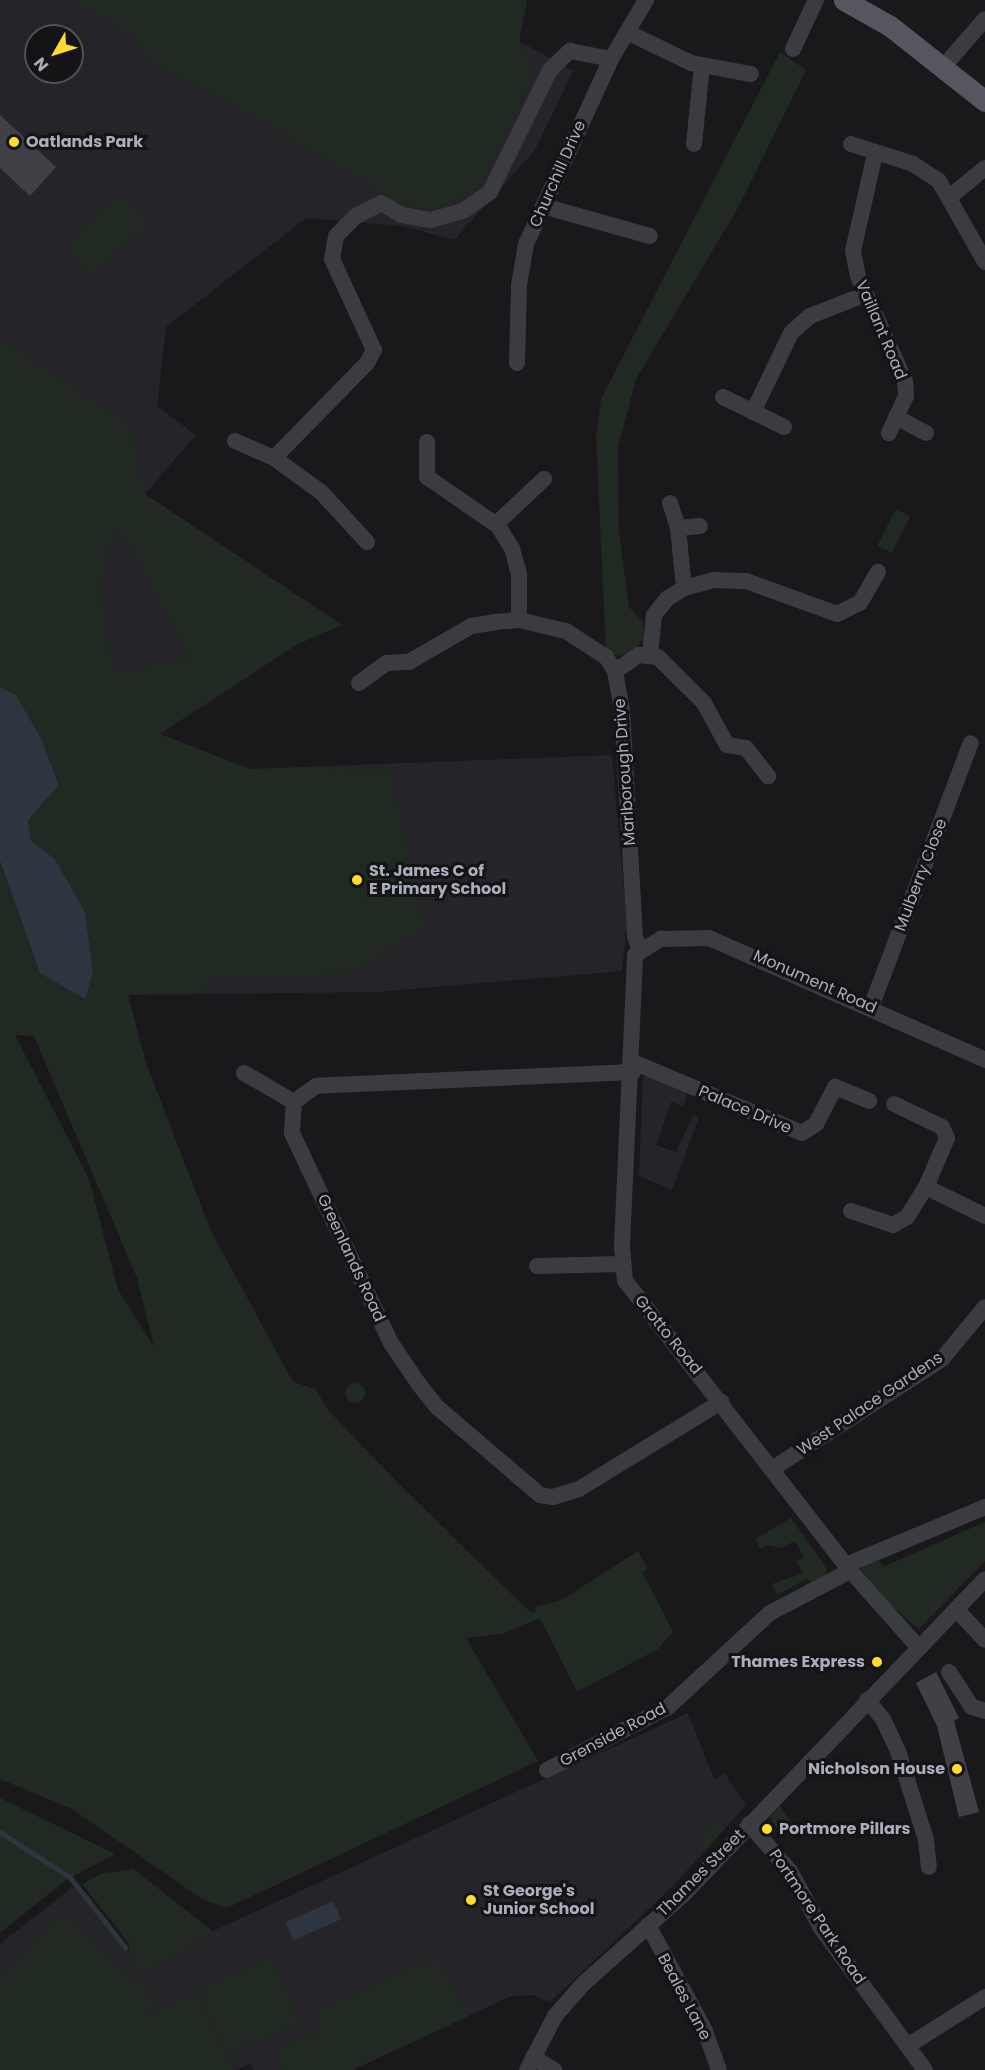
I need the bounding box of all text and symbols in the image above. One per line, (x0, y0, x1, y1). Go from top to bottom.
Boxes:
north arrow (24, 24, 84, 84)
text: N (28, 52, 54, 76)
street label: Churchill Drive (526, 118, 590, 230)
place label: Oatlands Park (26, 132, 143, 152)
marker: Oatlands Park (7, 135, 21, 149)
street label: Vaillant Road (851, 277, 911, 383)
street label: Marlborough Drive (610, 698, 640, 846)
street label: Mulberry Close (891, 816, 951, 934)
place label: St. James C of E Primary School (369, 861, 506, 899)
marker: St. James C of E Primary School (350, 873, 364, 887)
street label: Monument Road (750, 946, 880, 1018)
street label: Palace Drive (696, 1082, 794, 1138)
street label: Greenlands Road (313, 1191, 389, 1325)
street label: Grotto Road (630, 1291, 706, 1379)
street label: West Palace Gardens (794, 1348, 946, 1460)
place label: Thames Express (731, 1652, 865, 1672)
marker: Thames Express (870, 1655, 884, 1669)
street label: Grenside Road (557, 1699, 669, 1771)
place label: Nicholson House (808, 1759, 945, 1779)
marker: Nicholson House (950, 1762, 964, 1776)
place label: Portmore Pillars (779, 1819, 911, 1839)
marker: Portmore Pillars (760, 1822, 774, 1836)
street label: Thames Street (653, 1825, 749, 1921)
street label: Portmore Park Road (765, 1846, 869, 1988)
place label: St George's Junior School (483, 1881, 594, 1919)
marker: St George's Junior School (464, 1893, 478, 1907)
street label: Beales Lane (653, 1951, 715, 2043)

